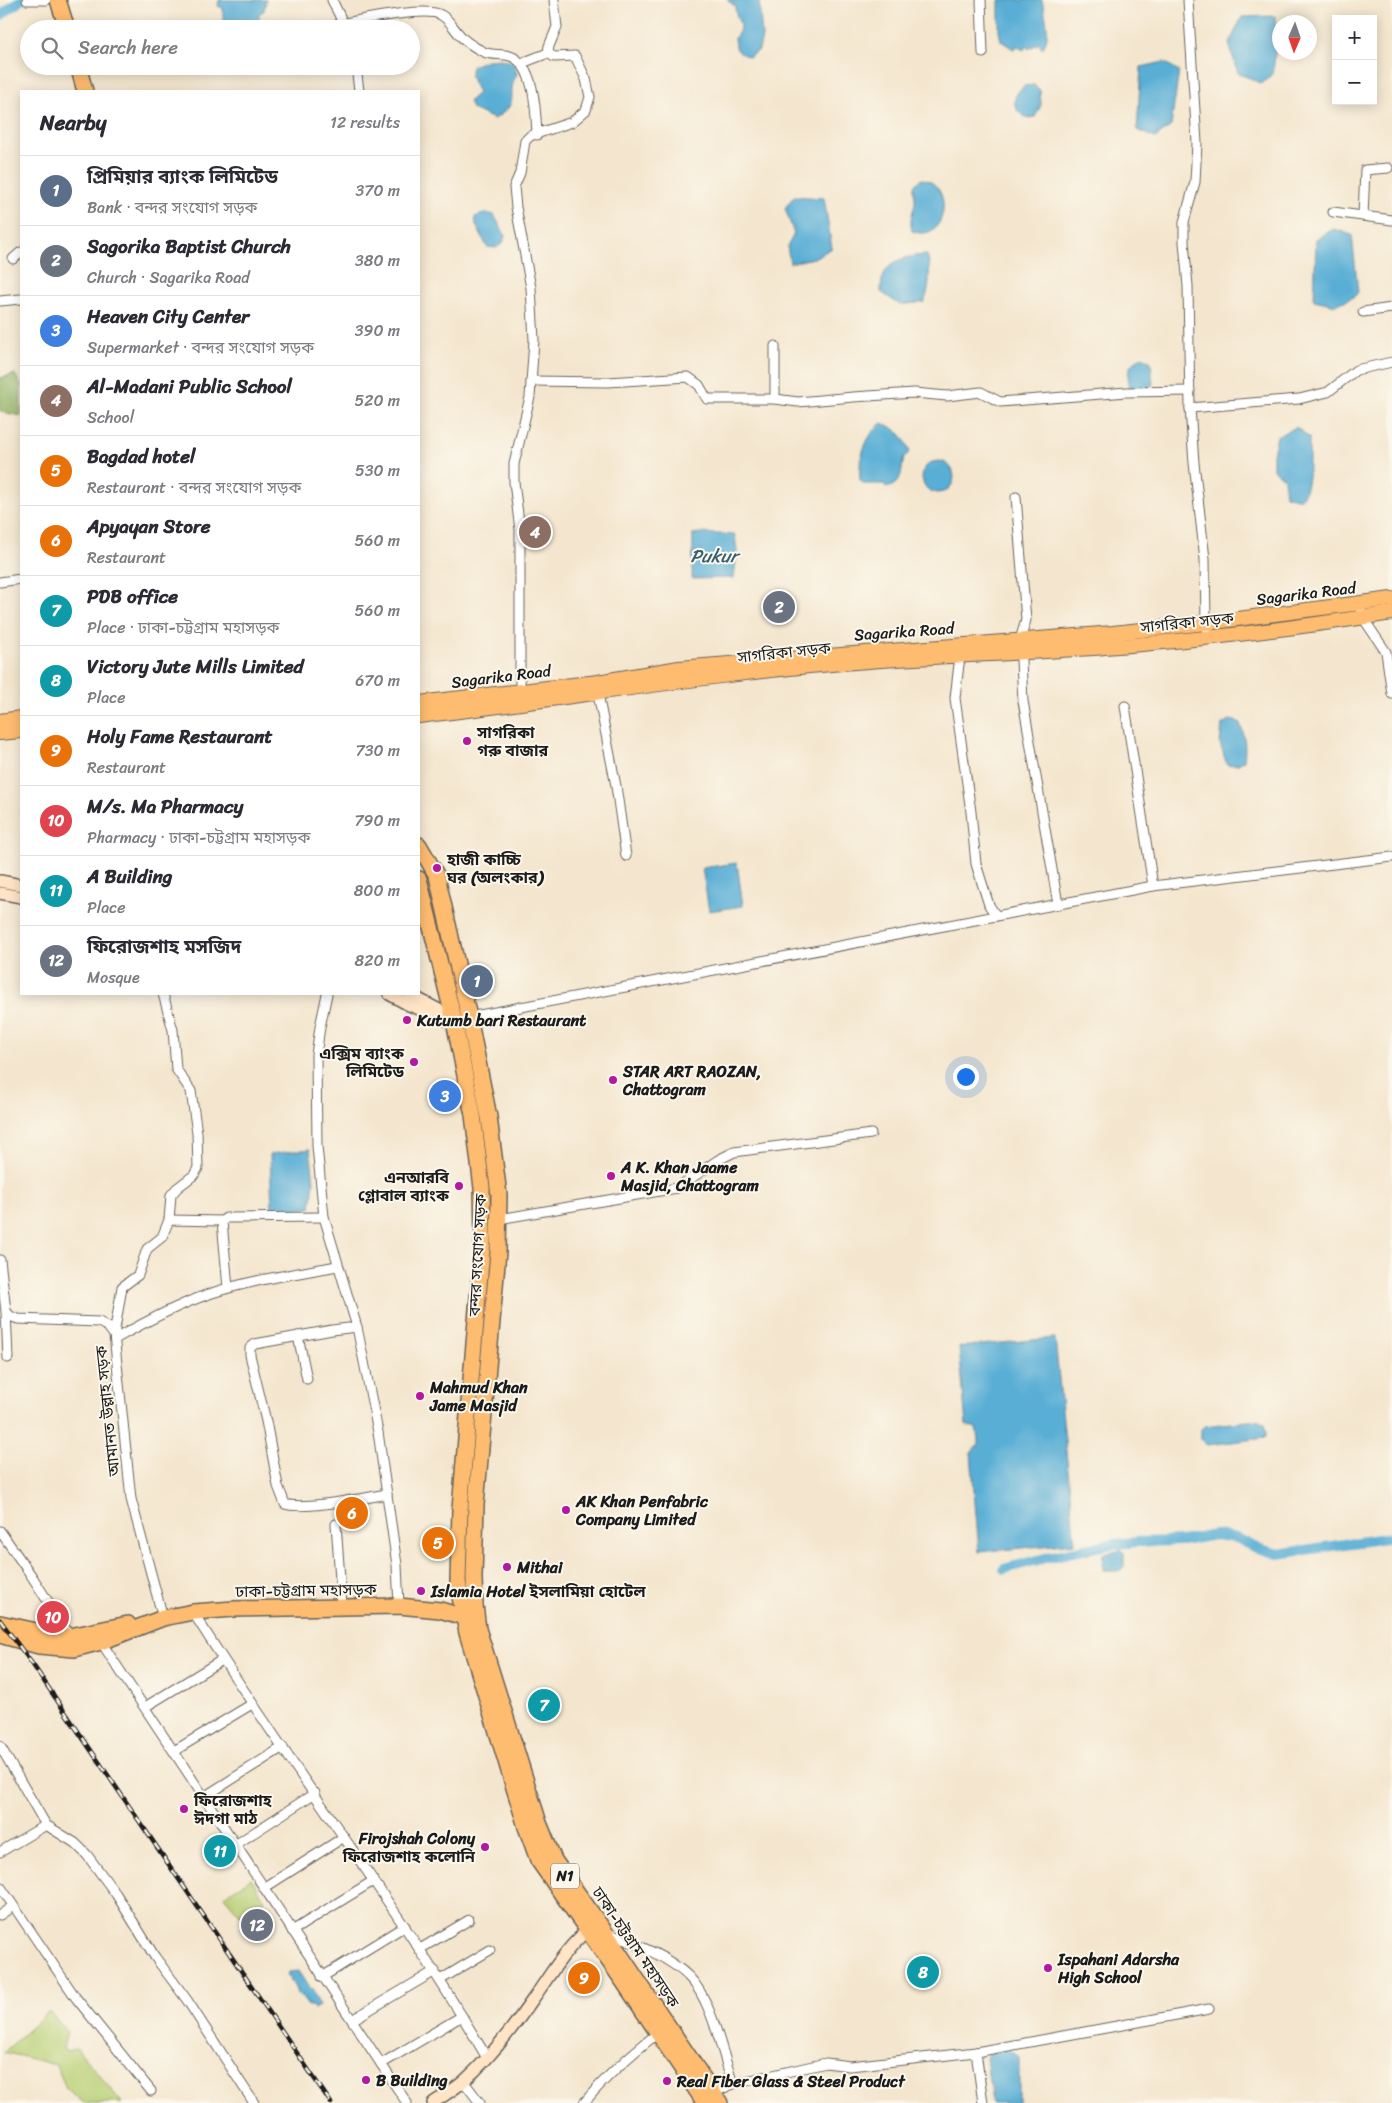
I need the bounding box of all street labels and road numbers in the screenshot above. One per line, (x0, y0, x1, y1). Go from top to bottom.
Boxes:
street label: Sagarika Road (1255, 573, 1359, 614)
street label: সাগরিকা সড়ক (1138, 603, 1236, 642)
street label: Sagarika Road (853, 613, 957, 649)
street label: সাগরিকা সড়ক (735, 633, 833, 672)
street label: Sagarika Road (450, 656, 554, 697)
street label: বন্দর সংযোগ সড়ক (460, 1192, 495, 1318)
street label: আমানত উল্লাহ সড়ক (86, 1343, 129, 1479)
street label: ঢাকা-চট্টগ্রাম মহাসড়ক (234, 1575, 378, 1606)
road number: N1 (551, 1864, 579, 1888)
street label: ঢাকা-চট্টগ্রাম মহাসড়ক (583, 1880, 688, 2015)

